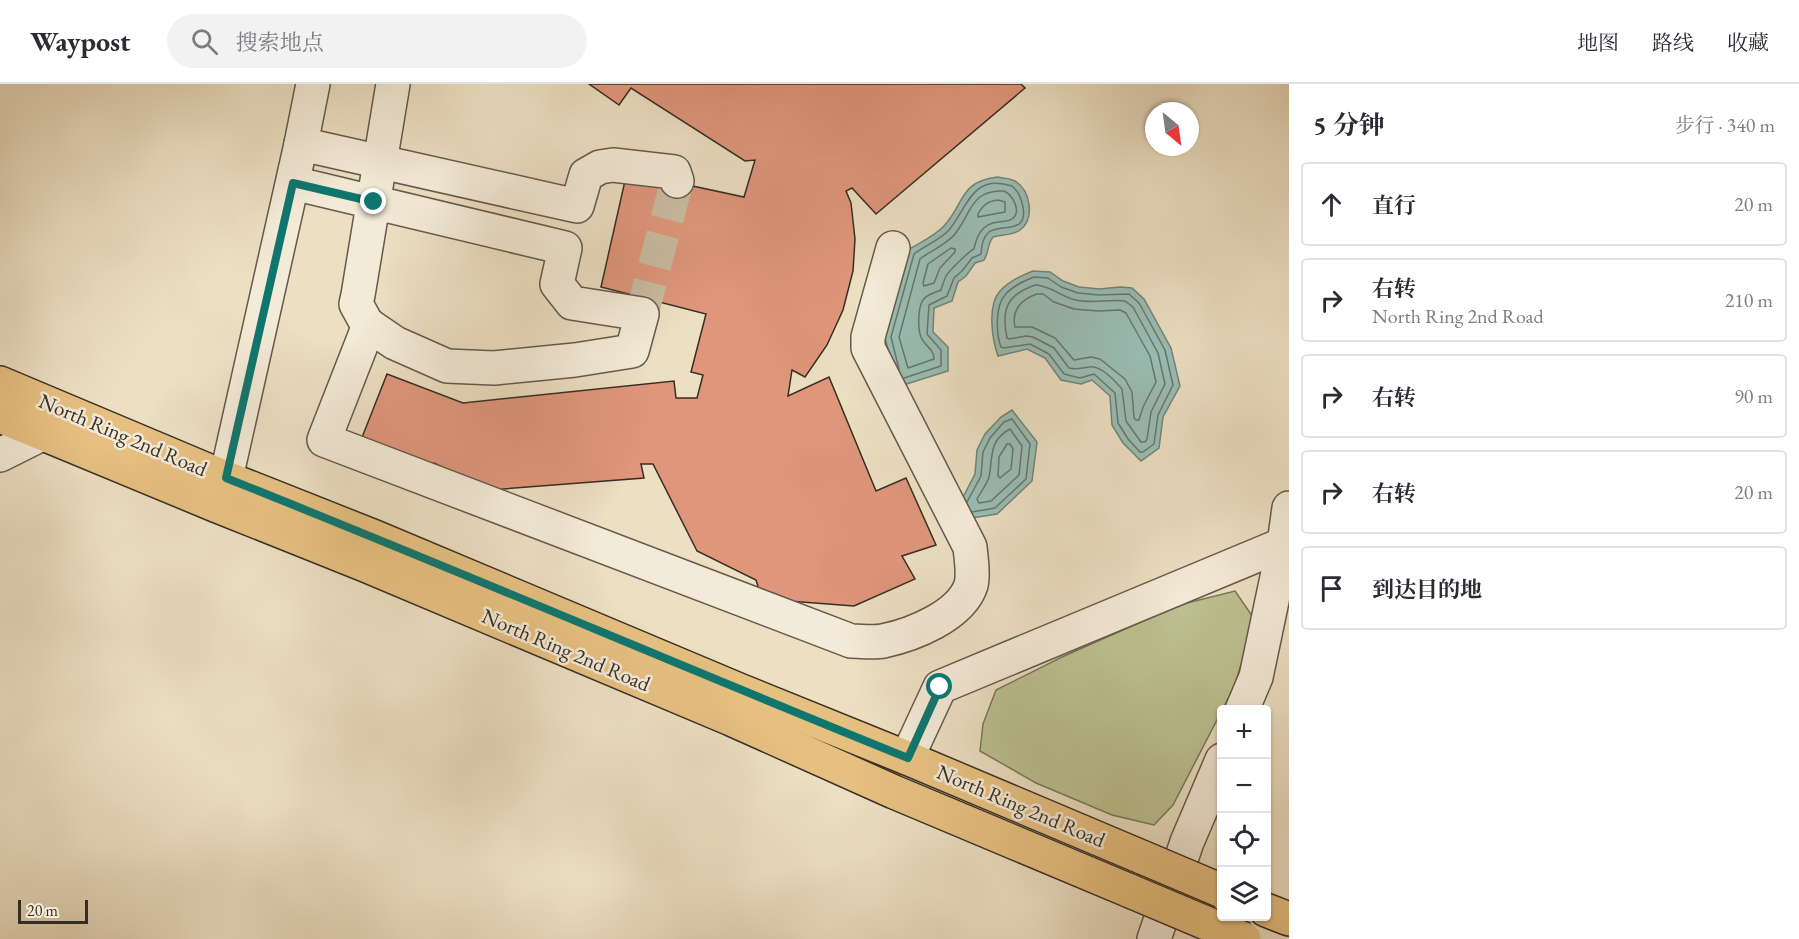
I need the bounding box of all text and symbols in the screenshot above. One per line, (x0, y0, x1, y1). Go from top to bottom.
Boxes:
search box (167, 14, 587, 68)
text: Waypost (30, 23, 131, 59)
icon: search (188, 25, 221, 58)
text: 搜索地点 (236, 28, 324, 57)
text: 地图 (1577, 29, 1619, 56)
text: 路线 (1652, 29, 1694, 56)
text: 收藏 (1727, 29, 1769, 56)
north arrow (1145, 102, 1199, 156)
text: 5 分钟 (1313, 108, 1385, 142)
text: 步行 · 340 m (1675, 112, 1775, 138)
route end (360, 188, 386, 214)
icon: ahead (1315, 188, 1348, 221)
text: 直行 (1372, 191, 1416, 220)
text: 20 m (1734, 191, 1773, 217)
text: 右转 (1372, 274, 1416, 303)
icon: right (1315, 284, 1348, 317)
text: 210 m (1725, 287, 1773, 313)
text: North Ring 2nd Road (1372, 303, 1544, 329)
icon: right (1315, 380, 1348, 413)
text: 右转 (1372, 383, 1416, 412)
text: 90 m (1734, 383, 1773, 409)
street label: North Ring 2nd Road (35, 387, 212, 482)
icon: right (1315, 476, 1348, 509)
text: 右转 (1372, 479, 1416, 508)
text: 20 m (1734, 479, 1773, 505)
icon: arrive (1315, 572, 1348, 605)
text: 到达目的地 (1372, 575, 1482, 604)
street label: North Ring 2nd Road (478, 602, 655, 697)
route start (926, 673, 952, 699)
map controls (1217, 705, 1271, 921)
button: + (1217, 705, 1271, 759)
street label: North Ring 2nd Road (933, 758, 1110, 853)
button: − (1217, 759, 1271, 813)
button: locate (1217, 813, 1271, 867)
button: layers (1217, 867, 1271, 921)
scale bar (18, 897, 88, 924)
text: 20 m (27, 900, 58, 921)

